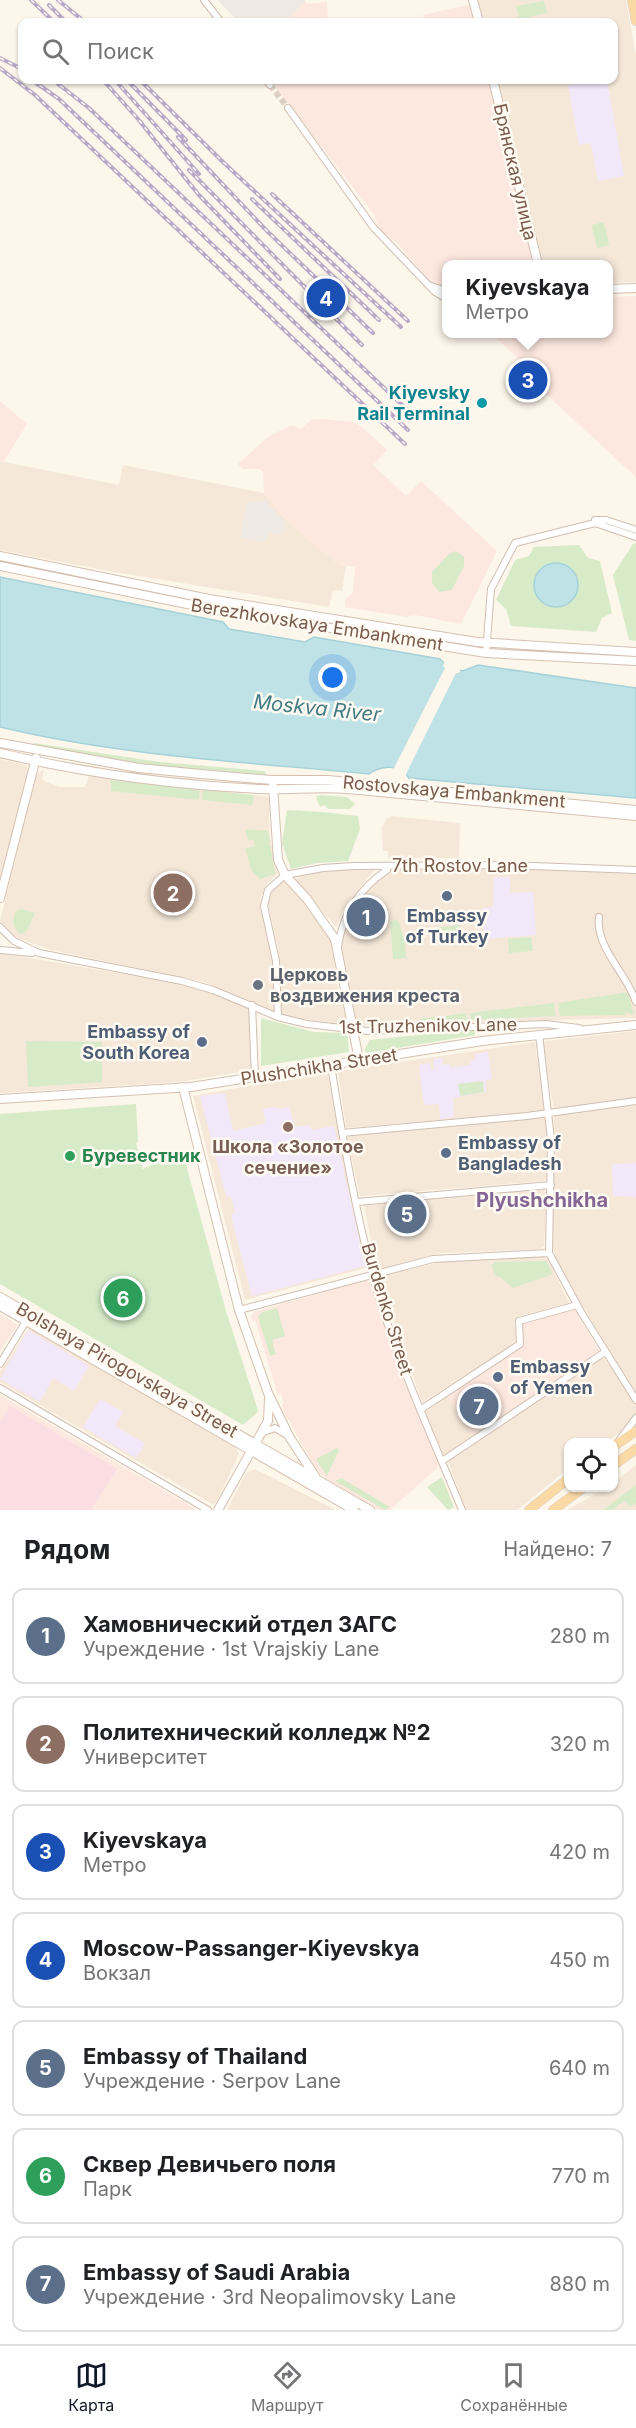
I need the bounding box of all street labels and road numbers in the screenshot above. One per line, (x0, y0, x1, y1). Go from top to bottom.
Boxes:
street label: Брянская улица (490, 102, 541, 242)
street label: Berezhkovskaya Embankment (189, 594, 445, 655)
street label: Rostovskaya Embankment (342, 771, 566, 812)
street label: 7th Rostov Lane (392, 855, 528, 876)
street label: 1st Truzhenikov Lane (339, 1013, 517, 1038)
street label: Plushchikha Street (239, 1044, 399, 1089)
street label: Burdenko Street (357, 1240, 418, 1378)
street label: Bolshaya Pirogovskaya Street (13, 1297, 242, 1442)

